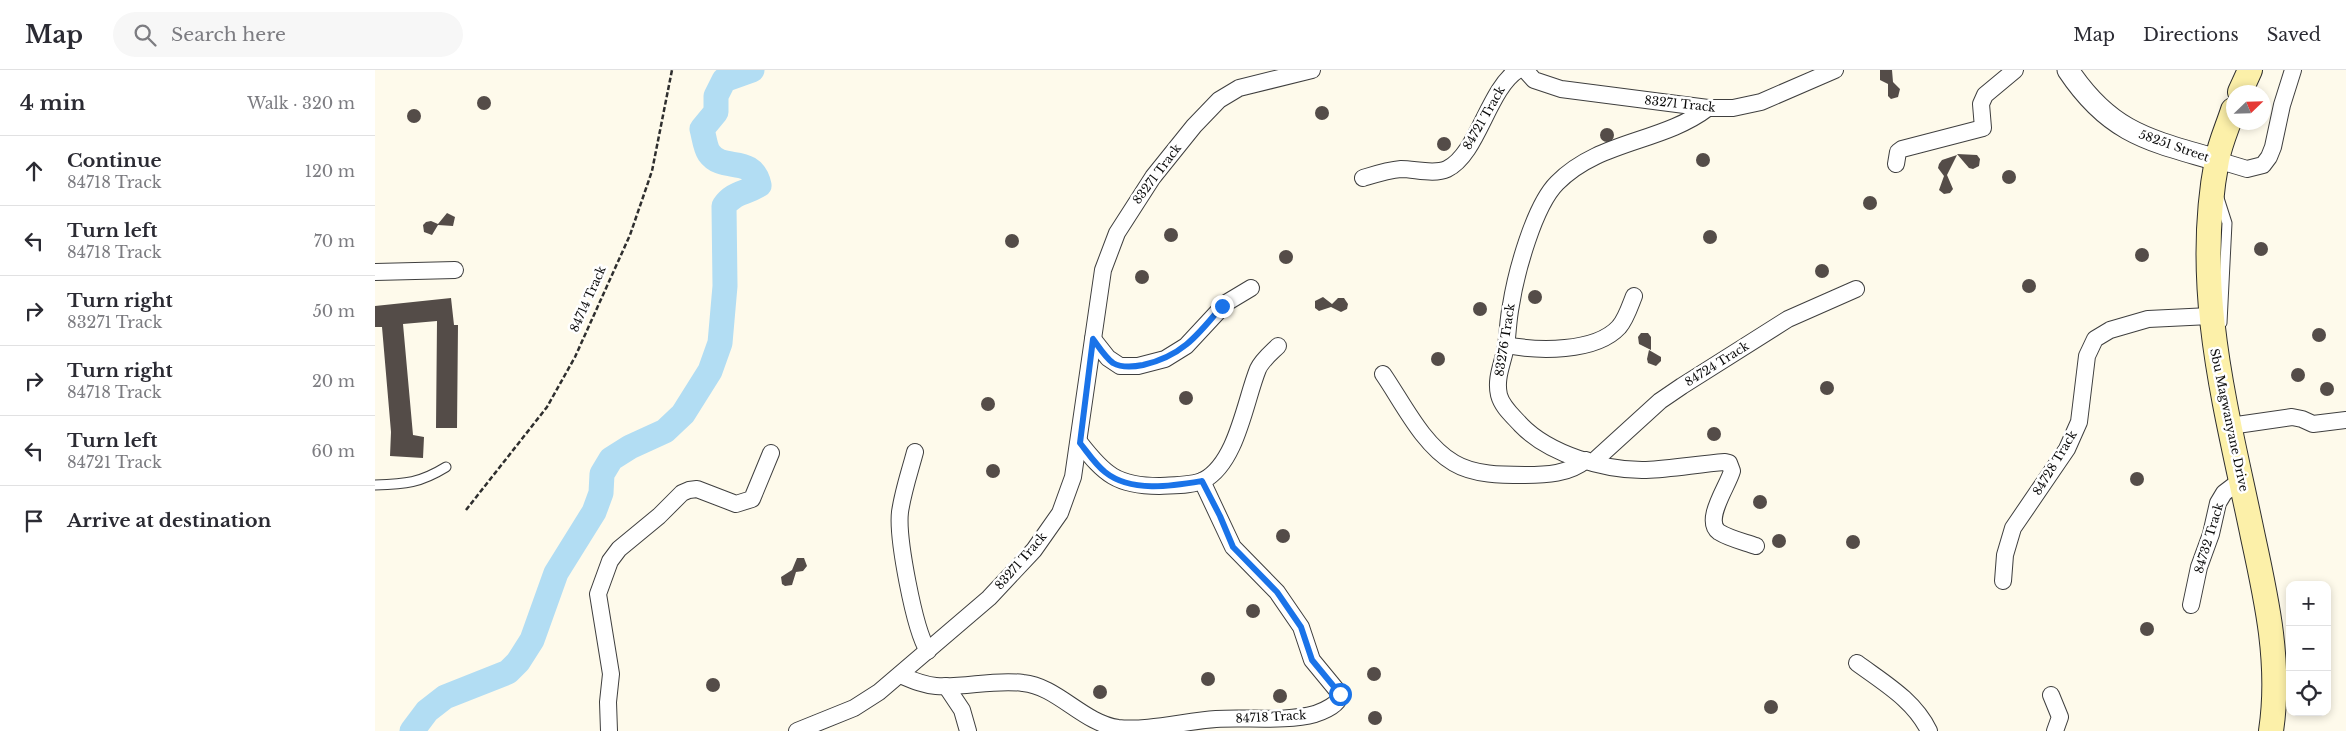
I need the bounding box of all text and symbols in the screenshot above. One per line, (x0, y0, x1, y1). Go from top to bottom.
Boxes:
search box (113, 12, 463, 57)
text: Map (25, 20, 83, 49)
icon: search (131, 21, 159, 49)
text: Search here (171, 23, 286, 46)
text: Map (2073, 24, 2115, 46)
text: Directions (2143, 24, 2239, 46)
text: Saved (2267, 24, 2321, 46)
street label: 84721 Track (1459, 83, 1508, 152)
north arrow (2226, 85, 2271, 130)
text: 4 min (20, 90, 86, 116)
street label: 83271 Track (1644, 92, 1717, 115)
text: Walk · 320 m (247, 93, 355, 113)
street label: 58251 Street (2137, 127, 2212, 165)
street label: 83271 Track (1129, 140, 1184, 207)
text: Continue (67, 149, 162, 172)
icon: ahead (20, 157, 48, 185)
text: 120 m (305, 161, 355, 181)
text: 84718 Track (67, 172, 162, 192)
text: Turn left (67, 219, 158, 242)
icon: left (20, 227, 48, 255)
text: 70 m (314, 231, 355, 251)
text: 84718 Track (67, 242, 162, 262)
street label: 84714 Track (566, 263, 609, 334)
text: Turn right (67, 289, 173, 312)
route end (1211, 295, 1234, 318)
icon: right (20, 297, 48, 325)
text: 50 m (313, 301, 355, 321)
street label: 83276 Track (1491, 302, 1518, 378)
text: 83271 Track (67, 312, 162, 332)
street label: 84724 Track (1682, 338, 1752, 389)
street label: Sbu Magwanyane Drive (2207, 347, 2252, 493)
text: Turn right (67, 359, 173, 382)
icon: right (20, 367, 48, 395)
text: 20 m (312, 371, 355, 391)
text: 84718 Track (67, 382, 162, 402)
street label: 84728 Track (2029, 427, 2080, 498)
text: Turn left (67, 429, 158, 452)
icon: left (20, 437, 48, 465)
text: 60 m (312, 441, 355, 461)
text: 84721 Track (67, 452, 162, 472)
street label: 84732 Track (2191, 500, 2227, 575)
icon: arrive (20, 507, 48, 535)
text: Arrive at destination (67, 509, 271, 532)
street label: 83271 Track (992, 528, 1050, 593)
map controls (2286, 581, 2331, 716)
button: + (2286, 581, 2331, 626)
button: − (2286, 626, 2331, 671)
button: locate (2286, 671, 2331, 716)
route start (1329, 683, 1352, 706)
street label: 84718 Track (1235, 707, 1307, 726)

